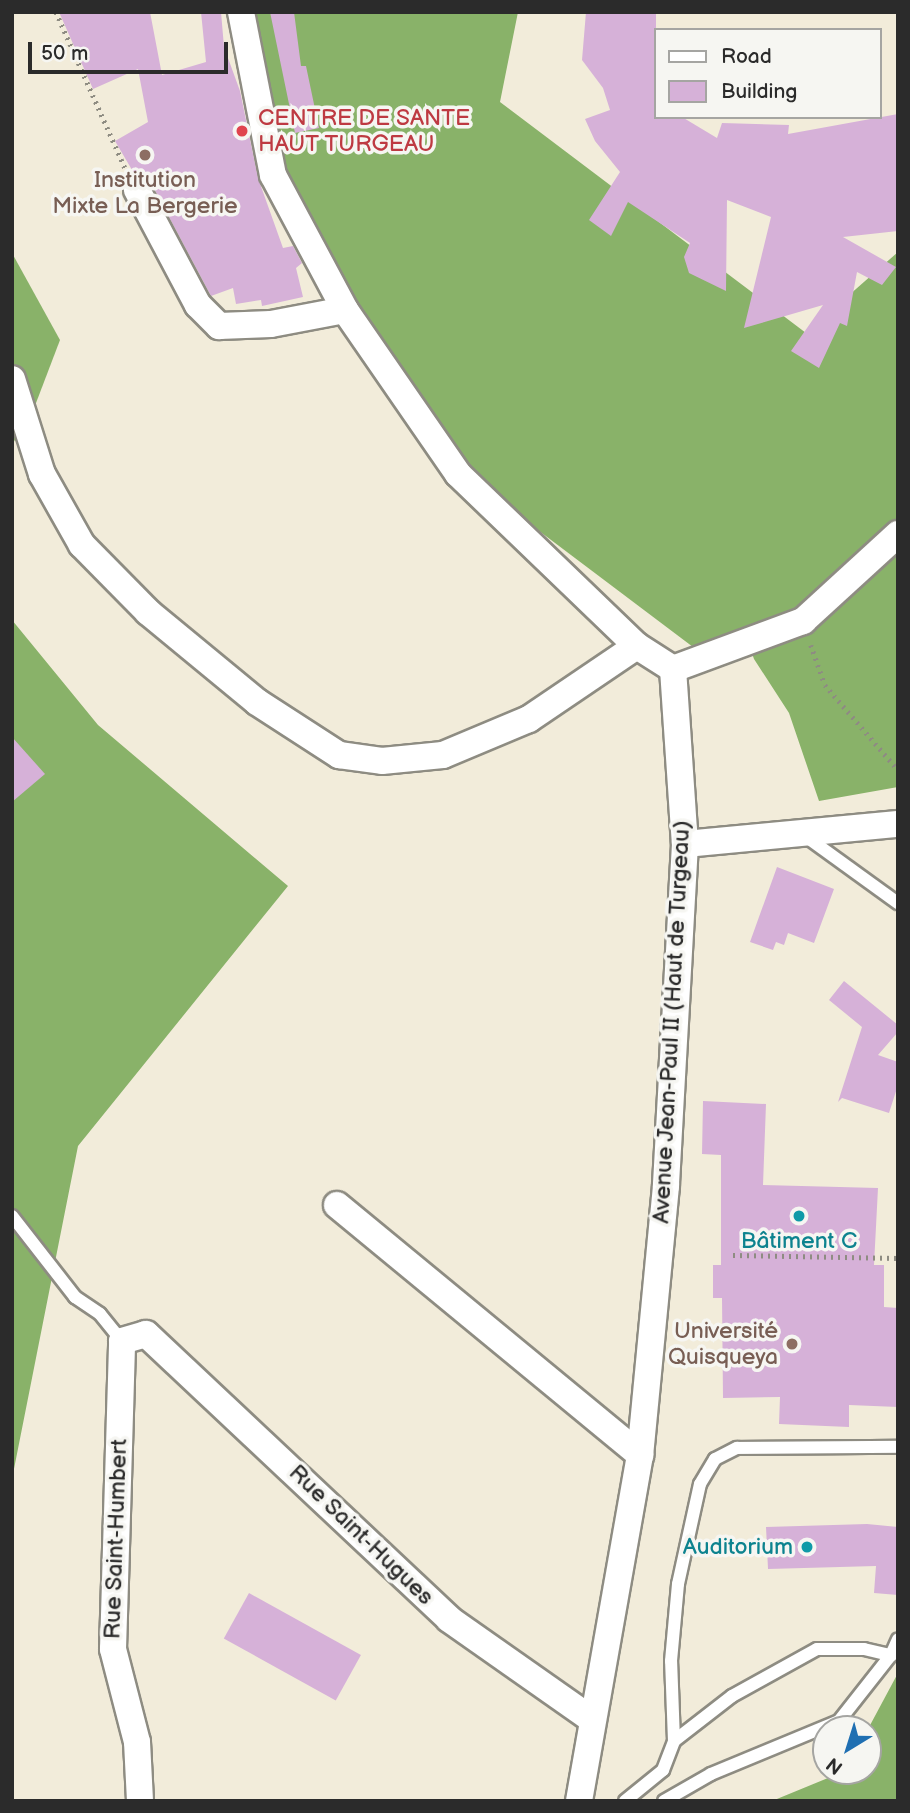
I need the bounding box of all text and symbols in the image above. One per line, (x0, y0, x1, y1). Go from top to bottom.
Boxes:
scale bar (32, 28, 231, 72)
legend (654, 28, 882, 119)
text: 50 m (41, 41, 88, 66)
text: Road (721, 44, 772, 69)
text: Building (721, 79, 797, 104)
place label: CENTRE DE SANTE HAUT TURGEAU (258, 104, 471, 158)
marker: CENTRE DE SANTE HAUT TURGEAU (232, 121, 252, 141)
marker: Institution Mixte La Bergerie (137, 147, 153, 163)
place label: Institution Mixte La Bergerie (52, 166, 238, 220)
street label: Avenue Jean-Paul II (Haut de Turgeau) (648, 819, 696, 1225)
marker: Bâtiment C (791, 1208, 807, 1224)
place label: Bâtiment C (741, 1227, 857, 1255)
place label: Université Quisqueya (668, 1317, 778, 1371)
marker: Université Quisqueya (784, 1336, 800, 1352)
street label: Rue Saint-Humbert (99, 1438, 133, 1640)
street label: Rue Saint-Hugues (283, 1459, 439, 1611)
place label: Auditorium (683, 1533, 793, 1561)
marker: Auditorium (799, 1539, 815, 1555)
north arrow (812, 1715, 882, 1785)
text: N (822, 1752, 848, 1779)

